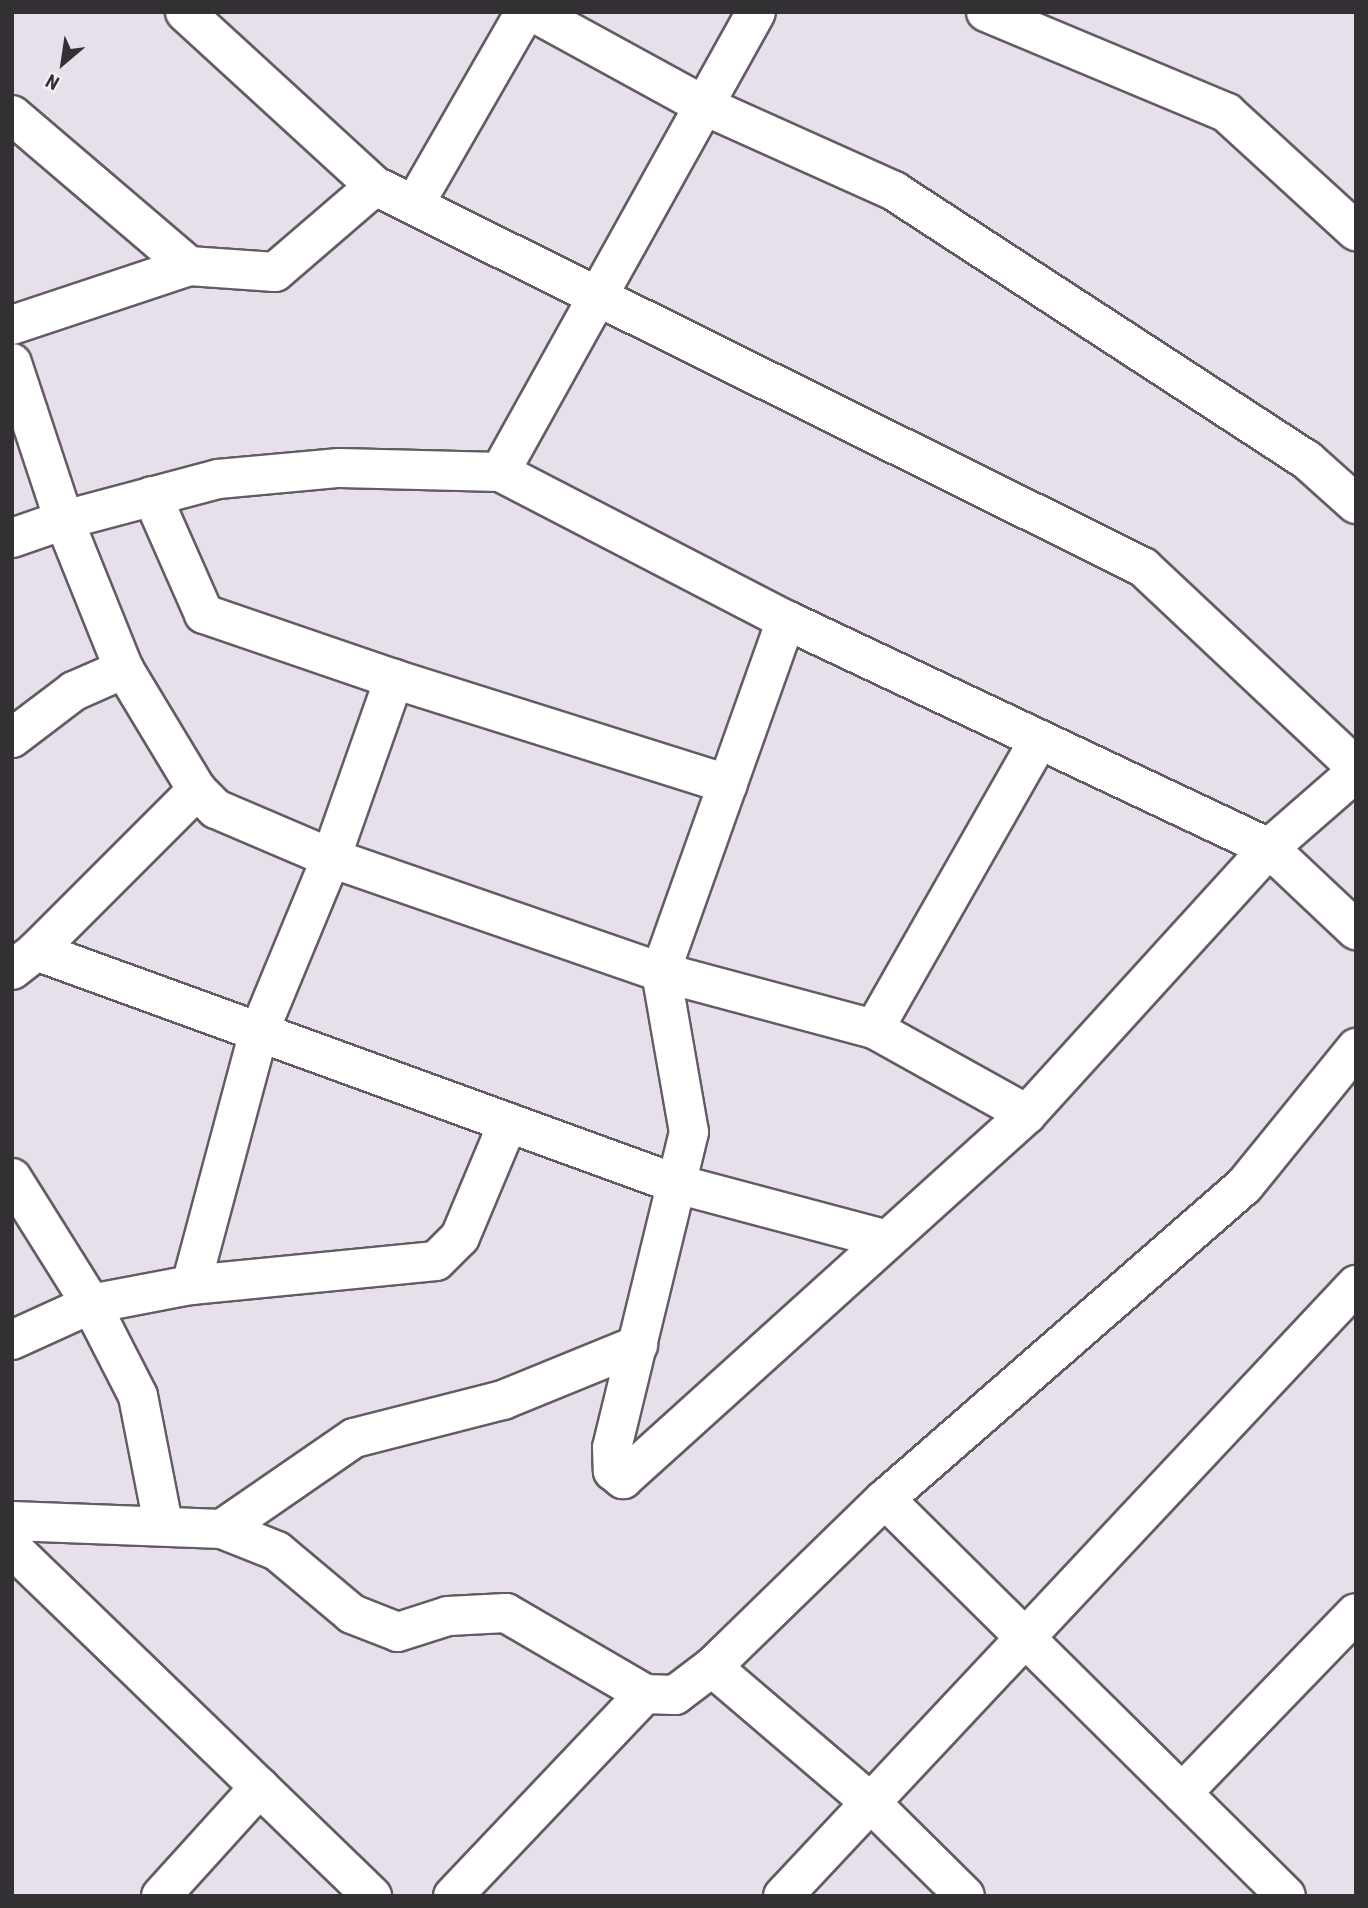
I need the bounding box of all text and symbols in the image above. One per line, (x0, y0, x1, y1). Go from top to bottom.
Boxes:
north arrow (28, 28, 98, 98)
text: N (42, 69, 63, 95)

